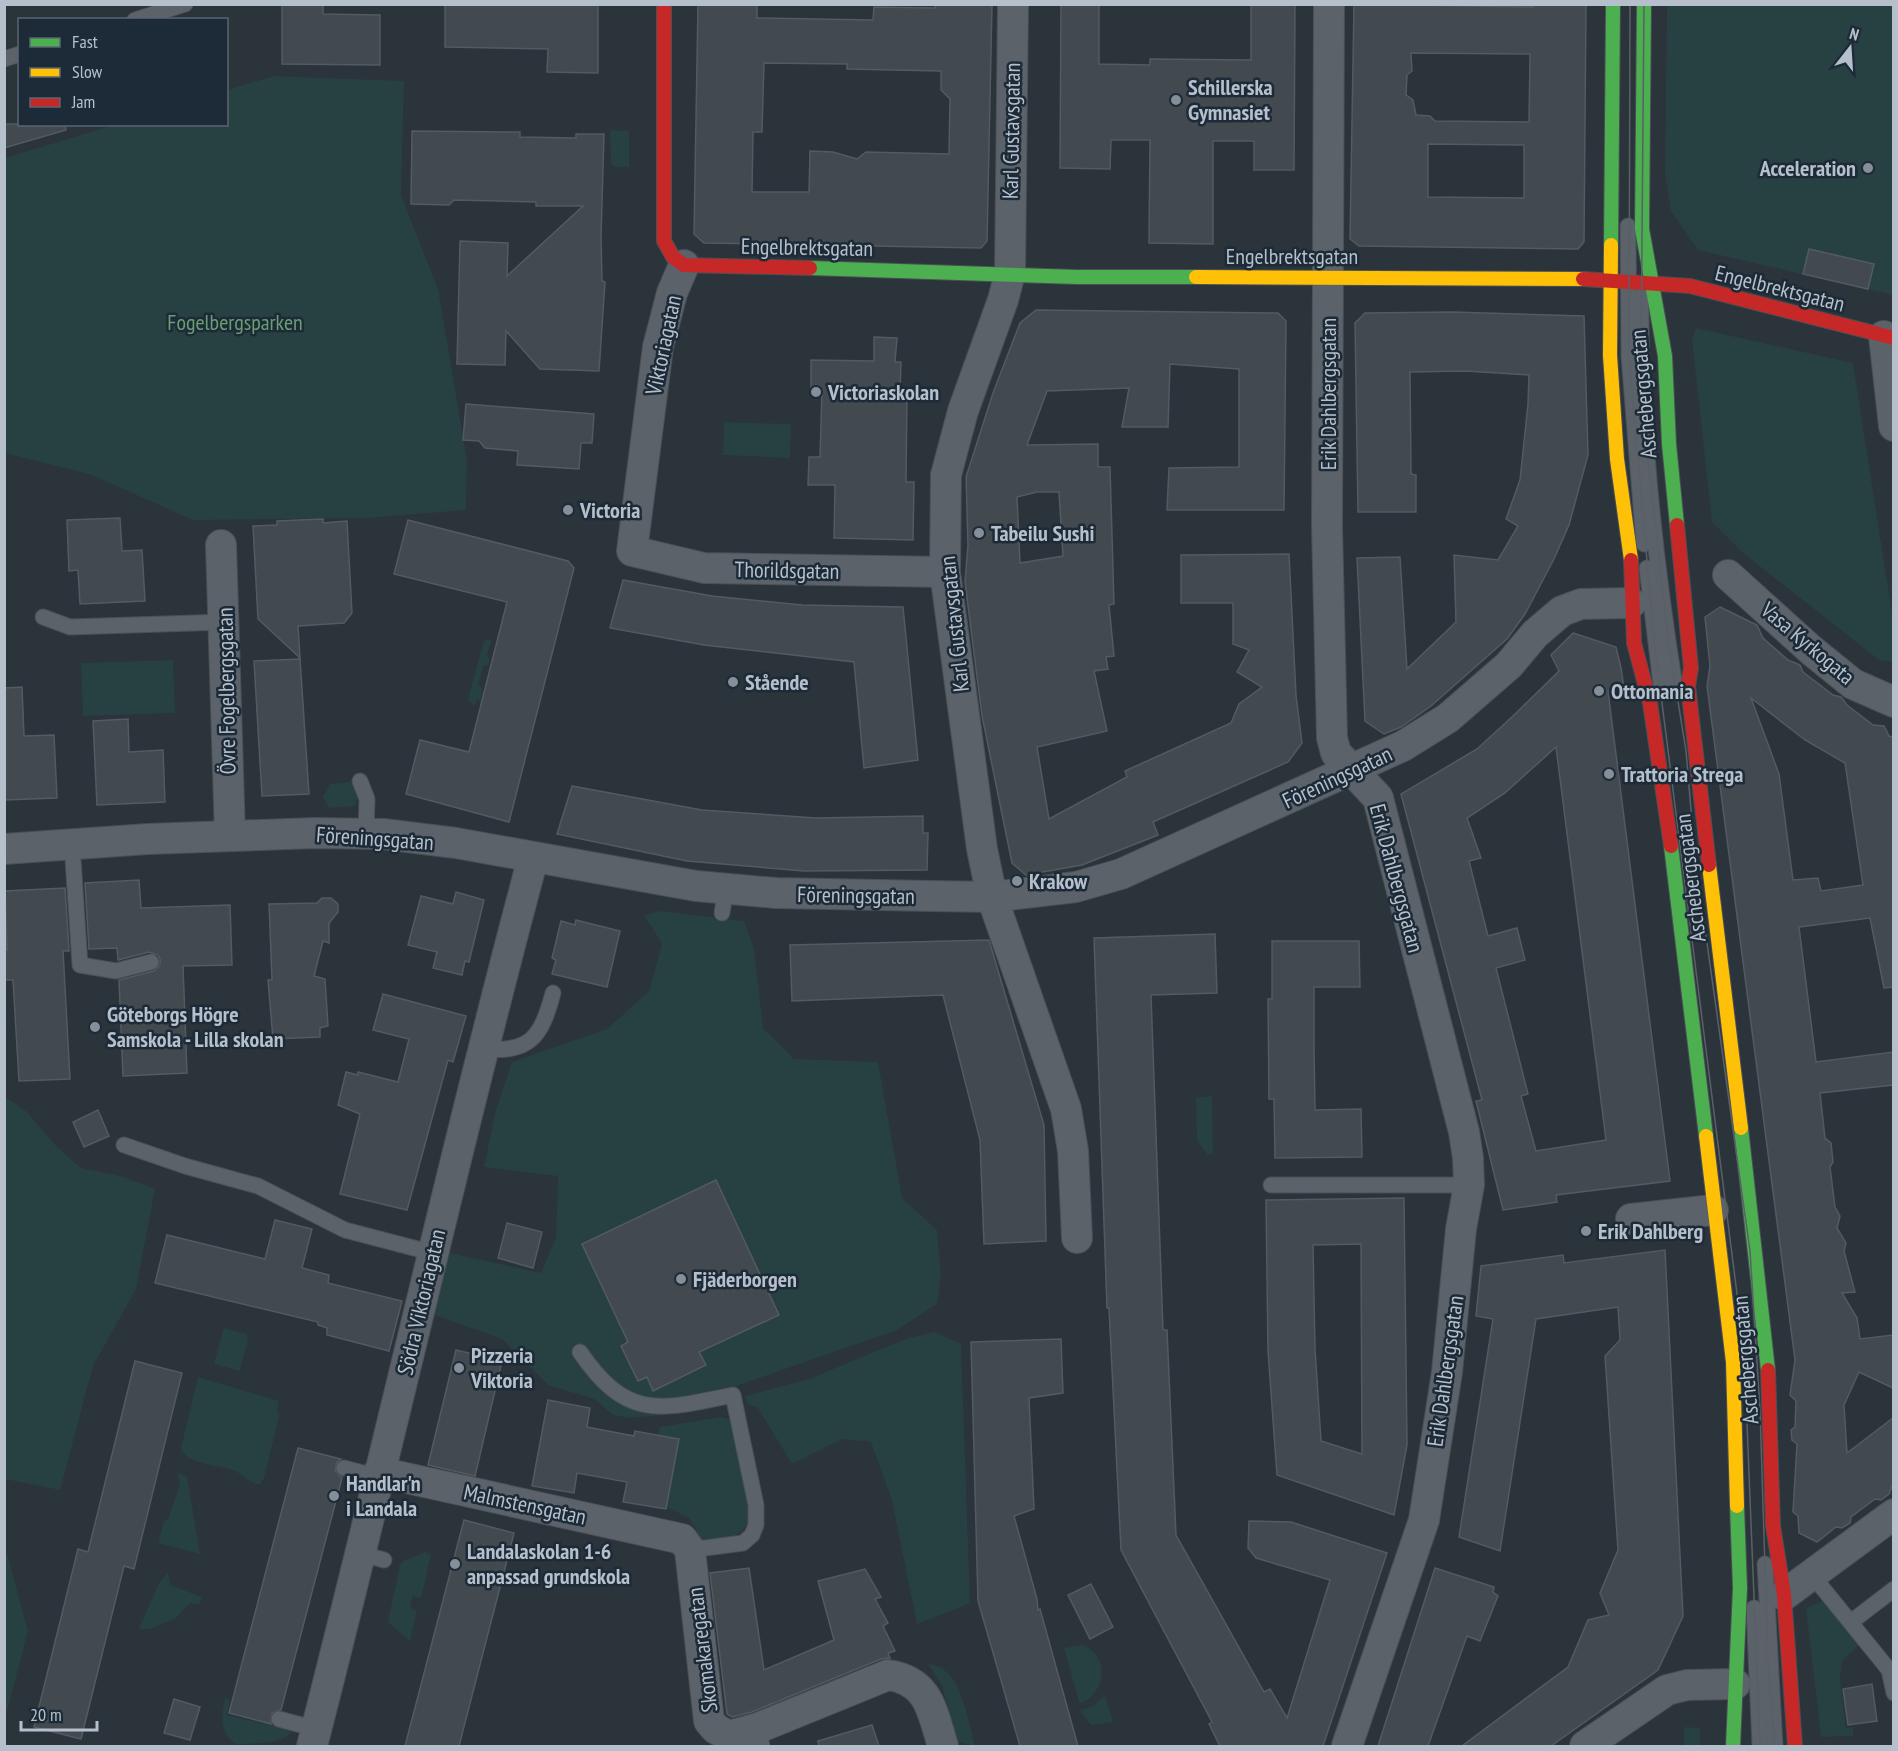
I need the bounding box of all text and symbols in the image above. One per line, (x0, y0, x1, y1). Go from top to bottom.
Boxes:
legend (18, 18, 228, 126)
north arrow (1820, 18, 1880, 78)
text: N (1847, 23, 1861, 44)
text: Fast (72, 30, 98, 53)
text: Slow (72, 60, 103, 83)
street label: Karl Gustavsgatan (996, 63, 1026, 199)
place label: Schillerska Gymnasiet (1188, 73, 1273, 126)
text: Jam (71, 90, 95, 113)
marker: Schillerska Gymnasiet (1169, 93, 1183, 107)
place label: Acceleration (1759, 154, 1856, 182)
marker: Acceleration (1861, 161, 1875, 175)
street label: Engelbrektsgatan (741, 232, 873, 262)
street label: Engelbrektsgatan (1226, 242, 1358, 270)
street label: Engelbrektsgatan (1712, 258, 1848, 318)
street label: Viktoriagatan (639, 293, 687, 398)
park label: Fogelbergsparken (167, 308, 303, 336)
street label: Erik Dahlbergsgatan (1314, 318, 1342, 470)
street label: Aschebergsgatan (1623, 329, 1663, 459)
place label: Victoriaskolan (827, 378, 939, 406)
marker: Victoriaskolan (809, 385, 823, 399)
place label: Victoria (579, 496, 640, 524)
marker: Victoria (561, 503, 575, 517)
place label: Tabeilu Sushi (991, 519, 1094, 547)
marker: Tabeilu Sushi (972, 526, 986, 540)
street label: Thorildsgatan (734, 555, 840, 585)
street label: Karl Gustavsgatan (933, 555, 975, 693)
street label: Vasa Kyrkogata (1755, 595, 1861, 690)
street label: Övre Fogelbergsgatan (211, 607, 241, 775)
place label: Stående (745, 668, 809, 696)
marker: Stående (726, 675, 740, 689)
place label: Ottomania (1611, 677, 1693, 705)
marker: Ottomania (1592, 684, 1606, 698)
street label: Föreningsgatan (1278, 739, 1396, 815)
place label: Trattoria Strega (1621, 760, 1743, 788)
marker: Trattoria Strega (1602, 767, 1616, 781)
street label: Erik Dahlbergsgatan (1364, 801, 1430, 955)
street label: Aschebergsgatan (1668, 812, 1712, 944)
street label: Föreningsgatan (315, 820, 435, 856)
place label: Krakow (1029, 867, 1088, 895)
marker: Krakow (1010, 874, 1024, 888)
street label: Föreningsgatan (797, 880, 915, 910)
place label: Göteborgs Högre Samskola - Lilla skolan (107, 1000, 284, 1053)
marker: Göteborgs Högre Samskola - Lilla skolan (88, 1020, 102, 1034)
place label: Erik Dahlberg (1598, 1217, 1703, 1245)
marker: Erik Dahlberg (1579, 1224, 1593, 1238)
street label: Södra Viktoriagatan (391, 1226, 451, 1378)
place label: Fjäderborgen (693, 1265, 797, 1293)
marker: Fjäderborgen (674, 1272, 688, 1286)
street label: Erik Dahlbergsgatan (1421, 1294, 1469, 1448)
street label: Aschebergsgatan (1725, 1295, 1765, 1425)
place label: Pizzeria Viktoria (470, 1341, 533, 1394)
marker: Pizzeria Viktoria (452, 1361, 466, 1375)
place label: Handlar'n i Landala (346, 1469, 421, 1522)
street label: Malmstensgatan (461, 1477, 589, 1531)
marker: Handlar'n i Landala (327, 1489, 341, 1503)
place label: Landalaskolan 1-6 anpassad grundskola (467, 1537, 630, 1590)
marker: Landalaskolan 1-6 anpassad grundskola (448, 1557, 462, 1571)
street label: Skomakaregatan (680, 1586, 724, 1714)
scale bar (21, 1694, 98, 1732)
text: 20 m (30, 1703, 62, 1726)

